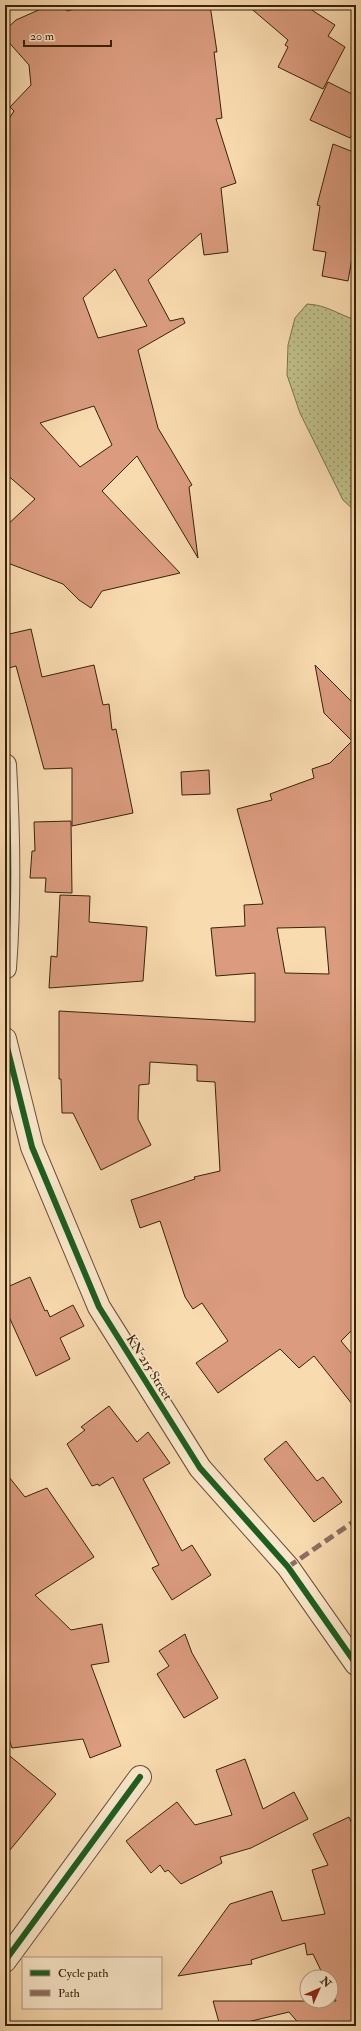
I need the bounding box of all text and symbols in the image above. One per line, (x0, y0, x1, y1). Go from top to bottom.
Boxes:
scale bar (24, 22, 111, 48)
text: 20 m (30, 29, 55, 44)
street label: KN 215 Street (123, 1332, 176, 1403)
legend (22, 1957, 162, 2009)
text: Cycle path (58, 1966, 109, 1981)
north arrow (299, 1969, 339, 2009)
text: N (317, 1973, 335, 1991)
text: Path (58, 1986, 81, 2001)

